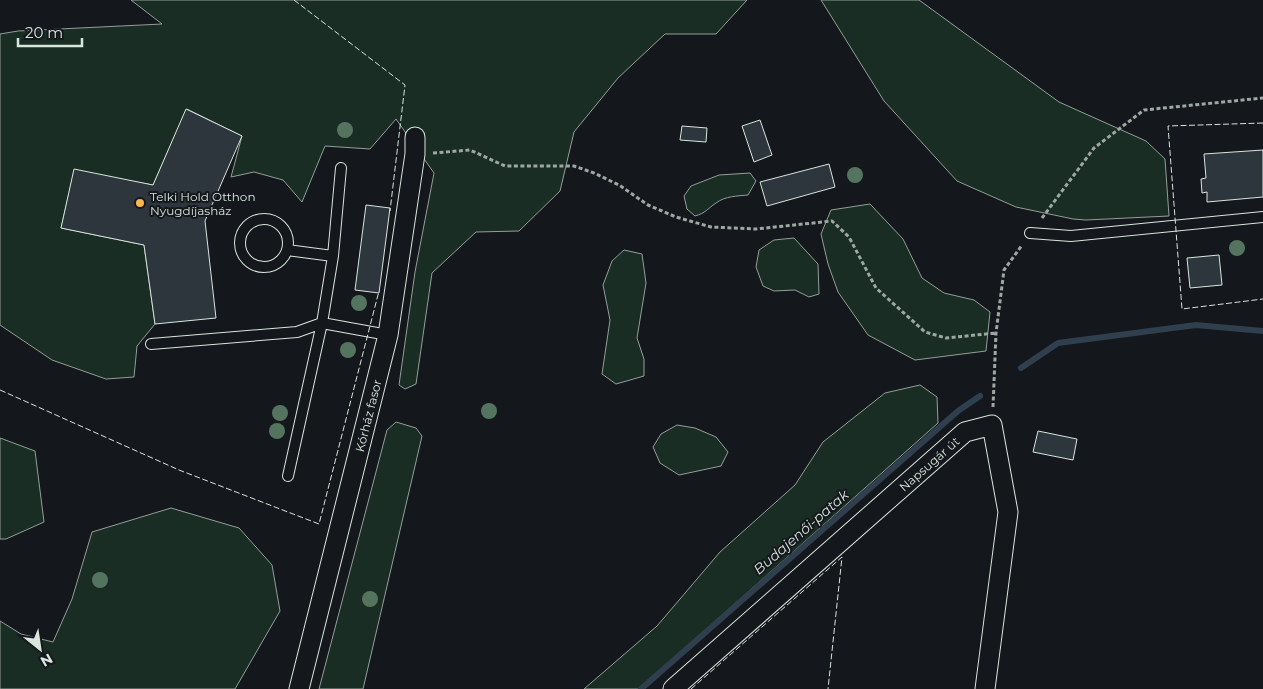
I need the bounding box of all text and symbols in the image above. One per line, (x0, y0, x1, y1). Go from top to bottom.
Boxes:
scale bar (18, 15, 81, 47)
text: 20 m (25, 23, 63, 42)
place label: Telki Hold Otthon Nyugdíjasház (150, 189, 256, 218)
marker: Telki Hold Otthon Nyugdíjasház (134, 197, 146, 209)
street label: Kórház fasor (351, 377, 384, 453)
street label: Napsugár út (896, 433, 962, 494)
water label: Budajenői-patak (750, 485, 853, 578)
north arrow (15, 624, 65, 674)
text: N (37, 650, 56, 671)

